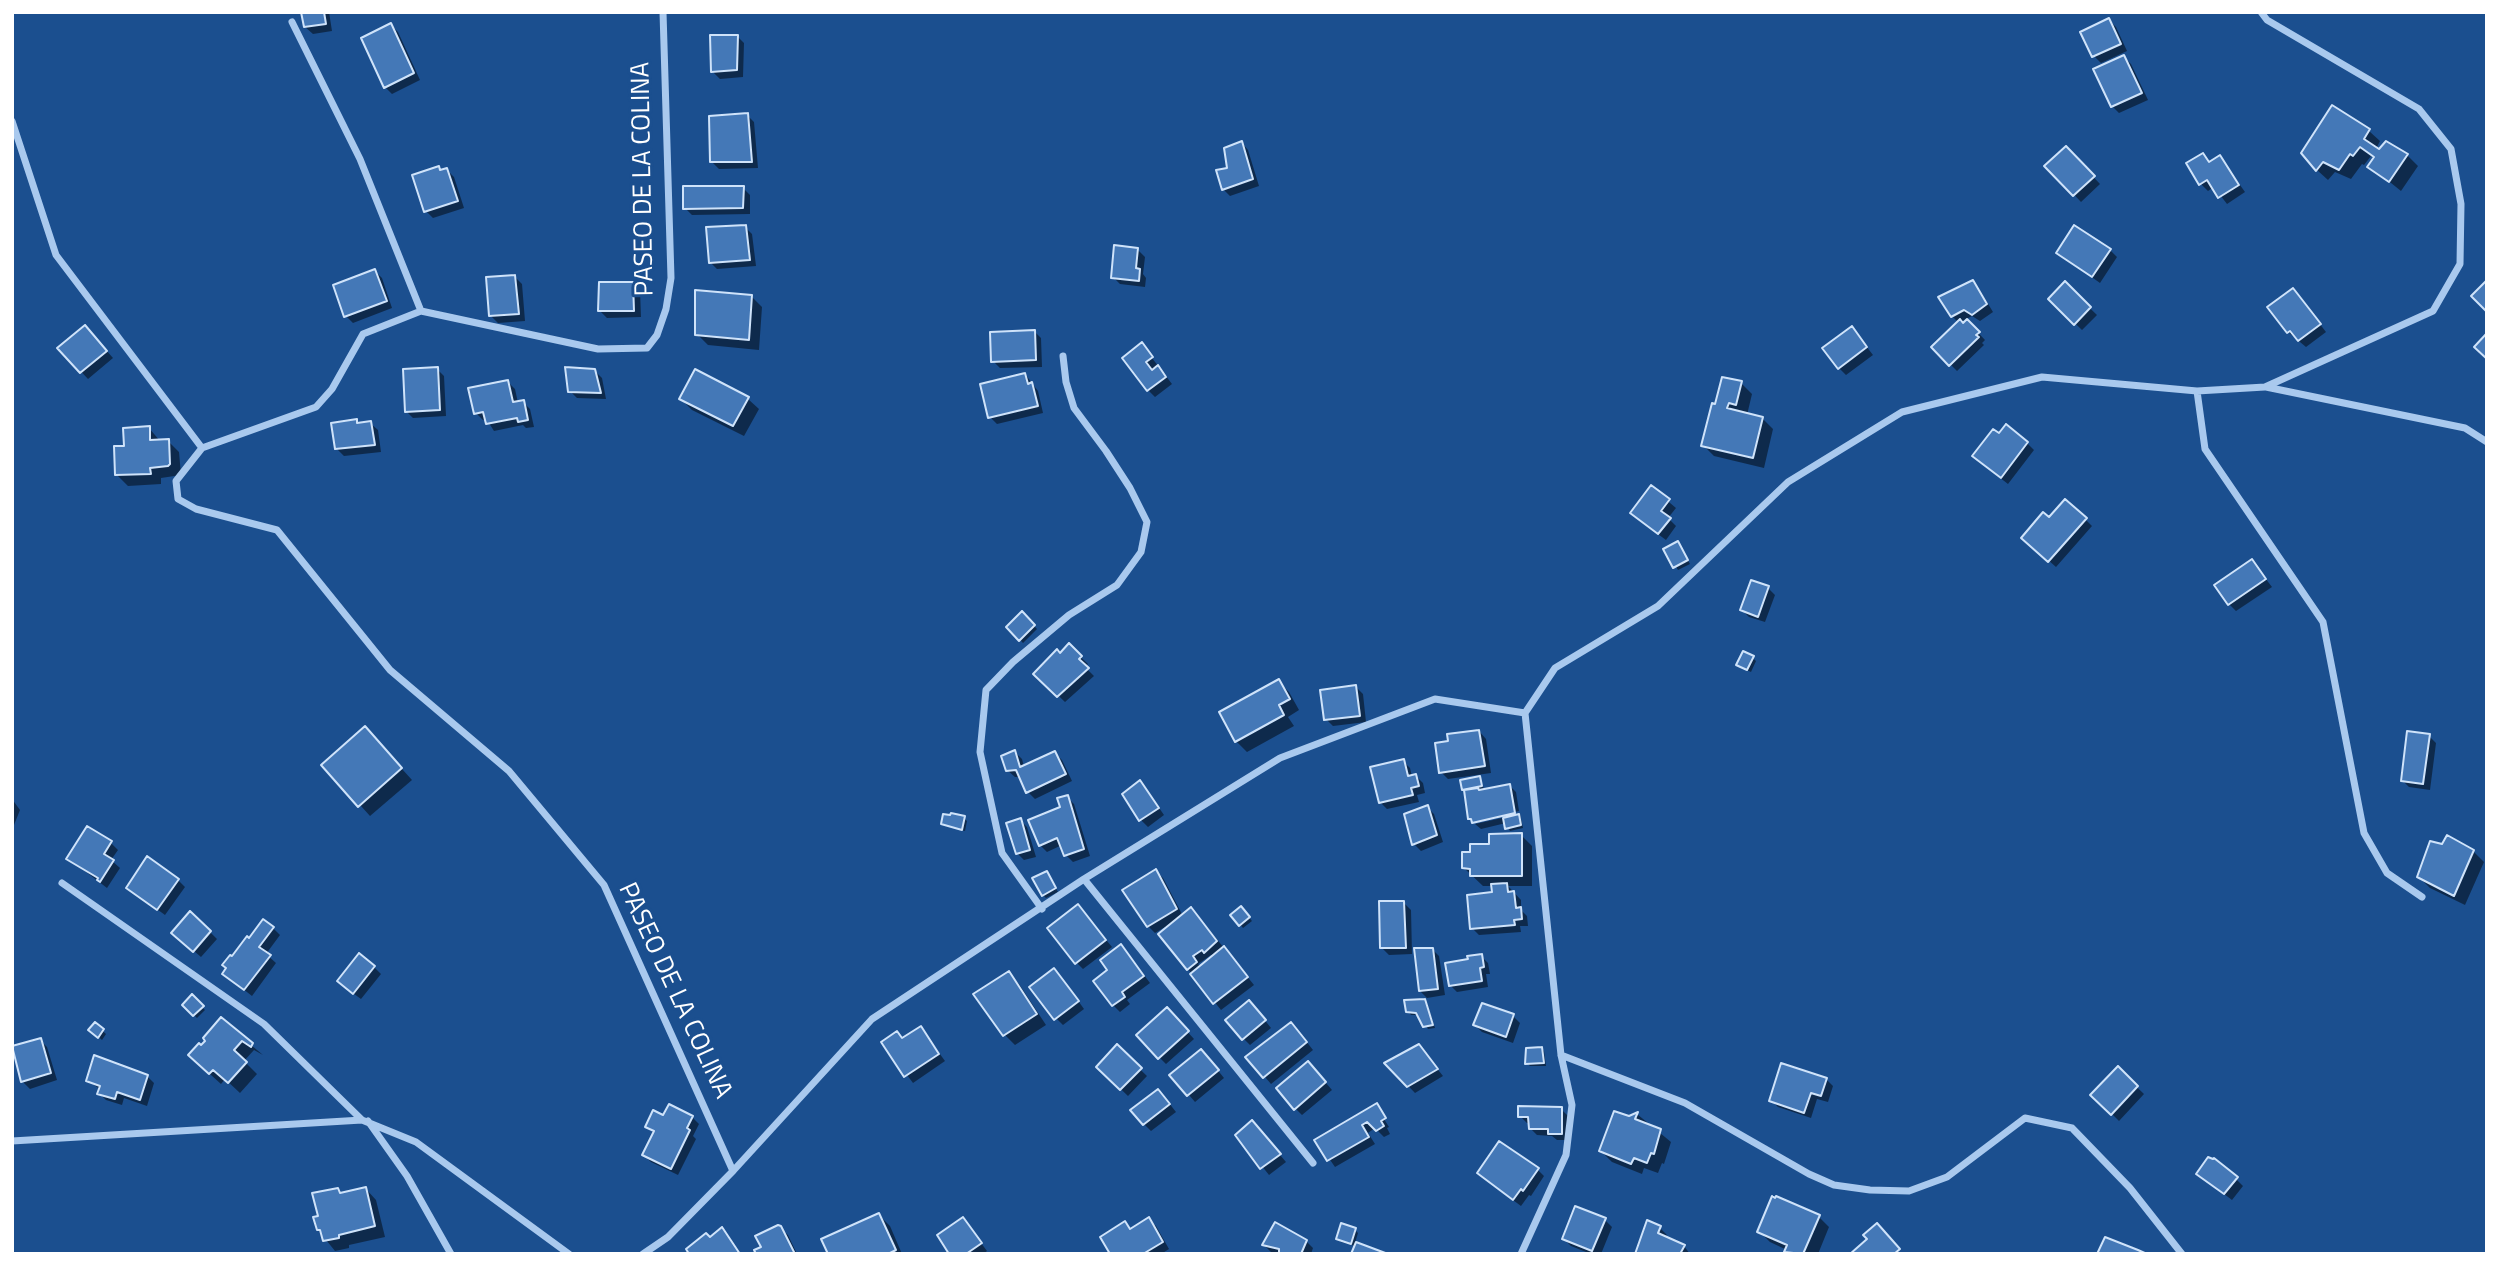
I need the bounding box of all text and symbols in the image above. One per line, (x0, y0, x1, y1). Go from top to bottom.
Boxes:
street label: PASEO DE LA COLINA (626, 61, 662, 297)
street label: PASEO DE LA COLINA (610, 878, 738, 1104)

